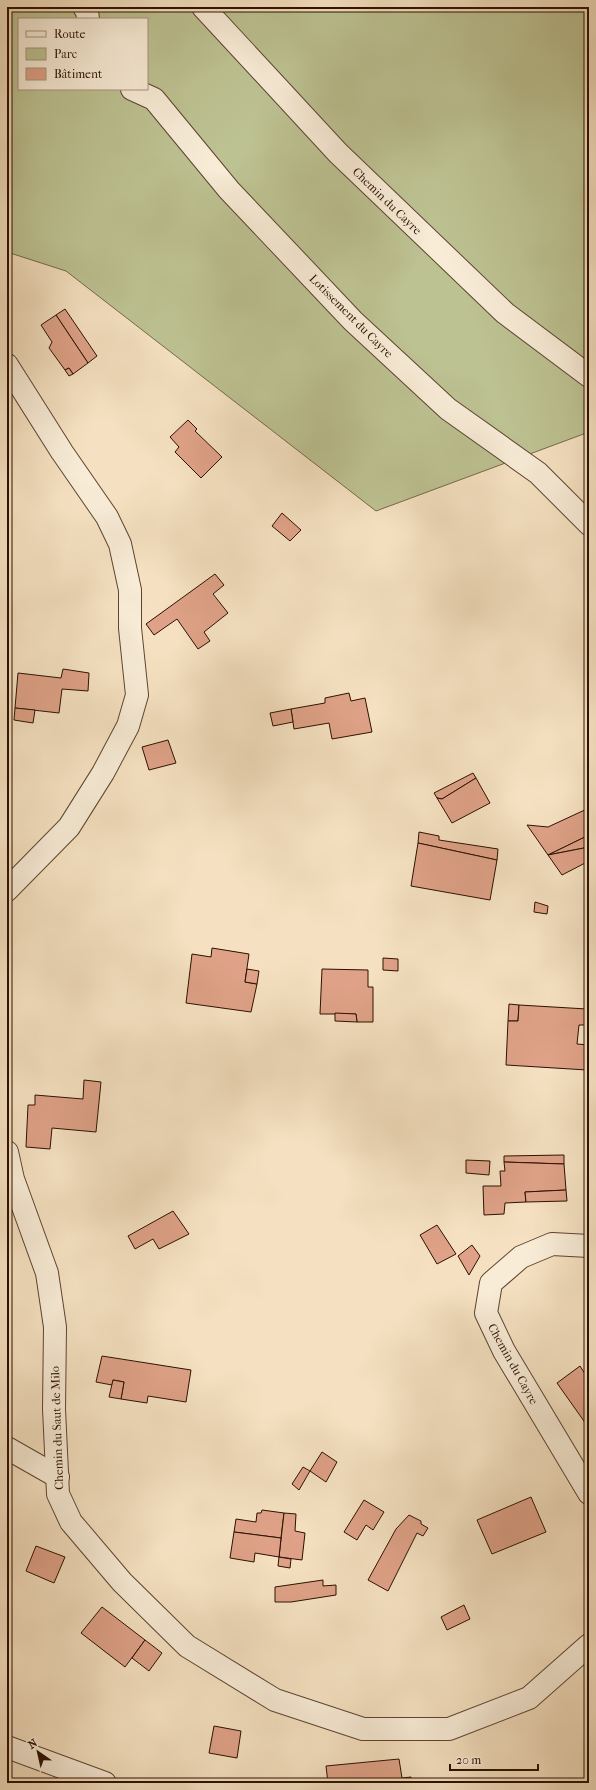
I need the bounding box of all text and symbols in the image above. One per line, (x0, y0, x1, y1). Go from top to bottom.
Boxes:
legend (18, 18, 148, 90)
text: Route (54, 27, 86, 41)
text: Parc (54, 47, 77, 61)
text: Bâtiment (54, 67, 103, 81)
street label: Chemin du Cayre (350, 165, 424, 237)
street label: Lotissement du Cayre (306, 271, 396, 361)
street label: Chemin du Cayre (485, 1321, 541, 1407)
street label: Chemin du Saut de Milo (48, 1366, 66, 1490)
north arrow (18, 1732, 58, 1772)
text: N (26, 1736, 40, 1752)
scale bar (450, 1746, 538, 1772)
text: 20 m (456, 1753, 481, 1767)

